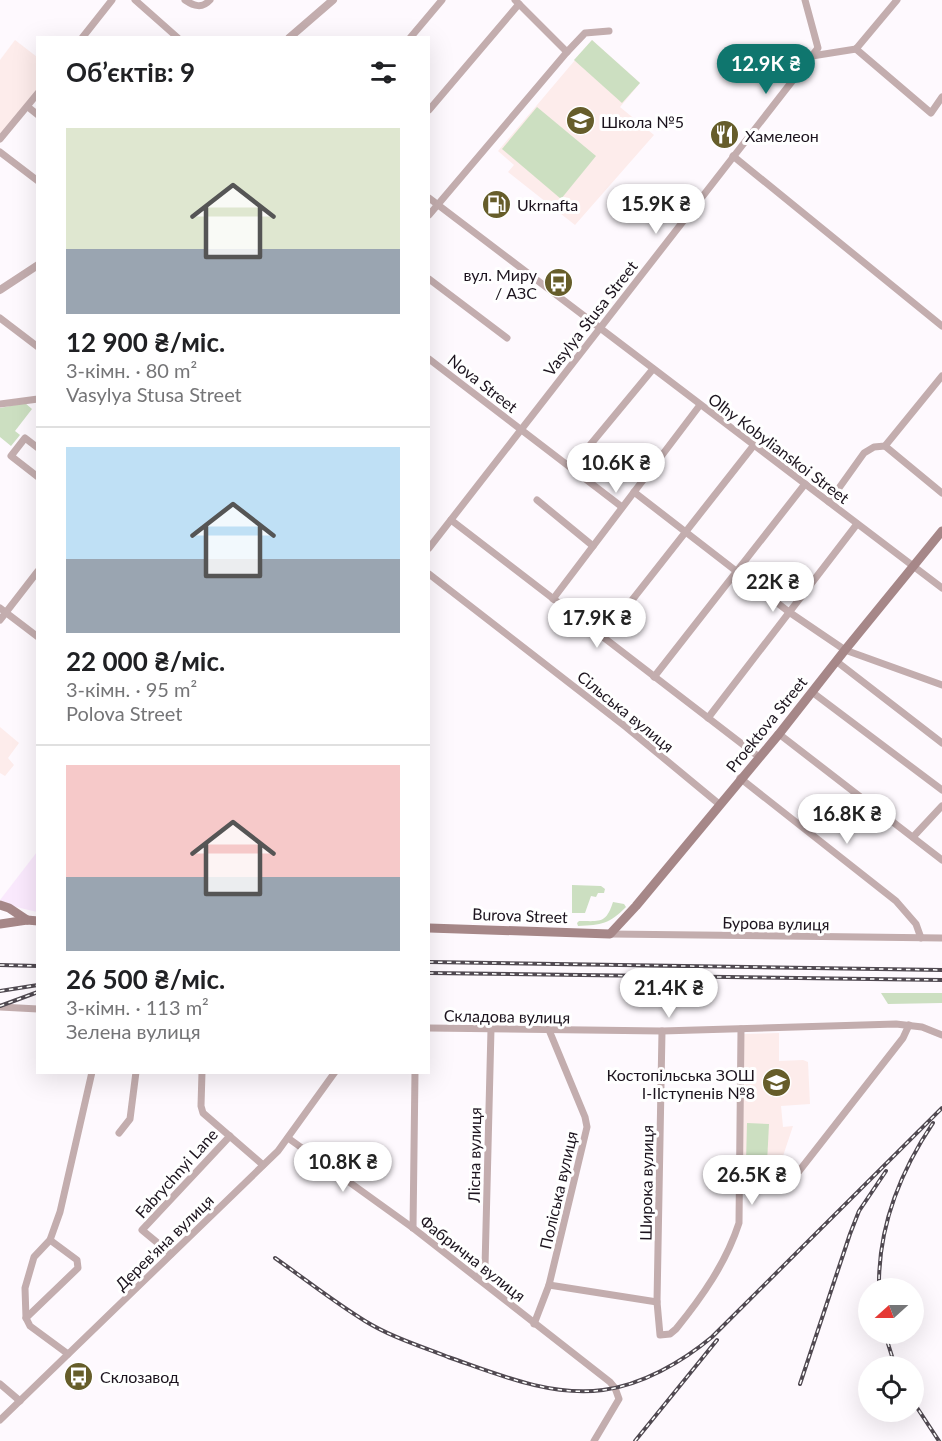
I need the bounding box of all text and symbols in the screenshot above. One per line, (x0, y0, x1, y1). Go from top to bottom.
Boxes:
pin: 12.9K ₴ (711, 44, 821, 95)
text: 12.9K ₴ (731, 51, 801, 75)
text: Об’єктів: 9 (66, 56, 195, 88)
icon: filters (367, 56, 400, 89)
school or university icon: Школа №5 (564, 105, 596, 137)
place label: Школа №5 (601, 112, 684, 131)
restaurant icon: Хамелеон (708, 119, 740, 151)
place label: Хамелеон (745, 126, 819, 145)
icon: home (179, 167, 287, 275)
pin: 15.9K ₴ (601, 184, 711, 235)
fuel station icon: Ukrnafta (480, 188, 512, 220)
text: 15.9K ₴ (621, 191, 691, 215)
place label: Ukrnafta (517, 195, 578, 214)
street label: Vasylya Stusa Street (539, 257, 641, 379)
place label: вул. Миру / АЗС (464, 265, 538, 302)
bus stop icon: вул. Миру / АЗС (542, 267, 574, 299)
text: 12 900 ₴/міс. (66, 326, 225, 358)
street label: Nova Street (444, 350, 522, 416)
text: 3-кімн. · 80 m² (66, 358, 197, 382)
text: Vasylya Stusa Street (66, 382, 242, 406)
street label: Olhy Kobylianskoi Street (705, 389, 853, 507)
pin: 10.6K ₴ (561, 443, 671, 494)
text: 10.6K ₴ (581, 450, 651, 474)
icon: home (179, 486, 287, 594)
pin: 22K ₴ (731, 562, 815, 613)
text: 22K ₴ (746, 569, 800, 593)
pin: 17.9K ₴ (542, 598, 652, 649)
text: 17.9K ₴ (562, 605, 632, 629)
text: 22 000 ₴/міс. (66, 645, 225, 677)
street label: Сільська вулиця (574, 666, 678, 756)
street label: Proektova Street (722, 672, 810, 776)
text: 3-кімн. · 95 m² (66, 677, 197, 701)
text: Polova Street (66, 701, 182, 725)
pin: 16.8K ₴ (792, 794, 902, 845)
text: 16.8K ₴ (812, 801, 882, 825)
icon: home (179, 804, 287, 912)
street label: Burova Street (472, 904, 568, 926)
street label: Бурова вулиця (722, 913, 830, 933)
text: 26 500 ₴/міс. (66, 963, 225, 995)
pin: 21.4K ₴ (614, 968, 724, 1019)
text: 21.4K ₴ (634, 975, 704, 999)
text: 3-кімн. · 113 m² (66, 995, 209, 1019)
street label: Складова вулиця (444, 1005, 570, 1027)
text: Зелена вулиця (66, 1019, 201, 1043)
place label: Костопільська ЗОШ І-ІІступенів №8 (607, 1065, 755, 1102)
school or university icon: Костопільська ЗОШ І-ІІступенів №8 (760, 1067, 792, 1099)
street label: Лісна вулиця (464, 1107, 484, 1204)
street label: Fabrychnyi Lane (131, 1124, 221, 1222)
street label: Широка вулиця (635, 1125, 657, 1241)
street label: Поліська вулиця (535, 1129, 581, 1251)
pin: 10.8K ₴ (288, 1142, 398, 1193)
text: 10.8K ₴ (308, 1149, 378, 1173)
pin: 26.5K ₴ (697, 1155, 807, 1206)
text: 26.5K ₴ (717, 1162, 787, 1186)
street label: Дерев'яна вулиця (111, 1190, 217, 1294)
street label: Фабрична вулиця (417, 1211, 529, 1305)
north arrow (858, 1278, 924, 1344)
map controls (858, 1278, 924, 1422)
button: locate (858, 1356, 924, 1422)
bus stop icon: Склозавод (63, 1360, 95, 1392)
place label: Склозавод (100, 1367, 179, 1386)

